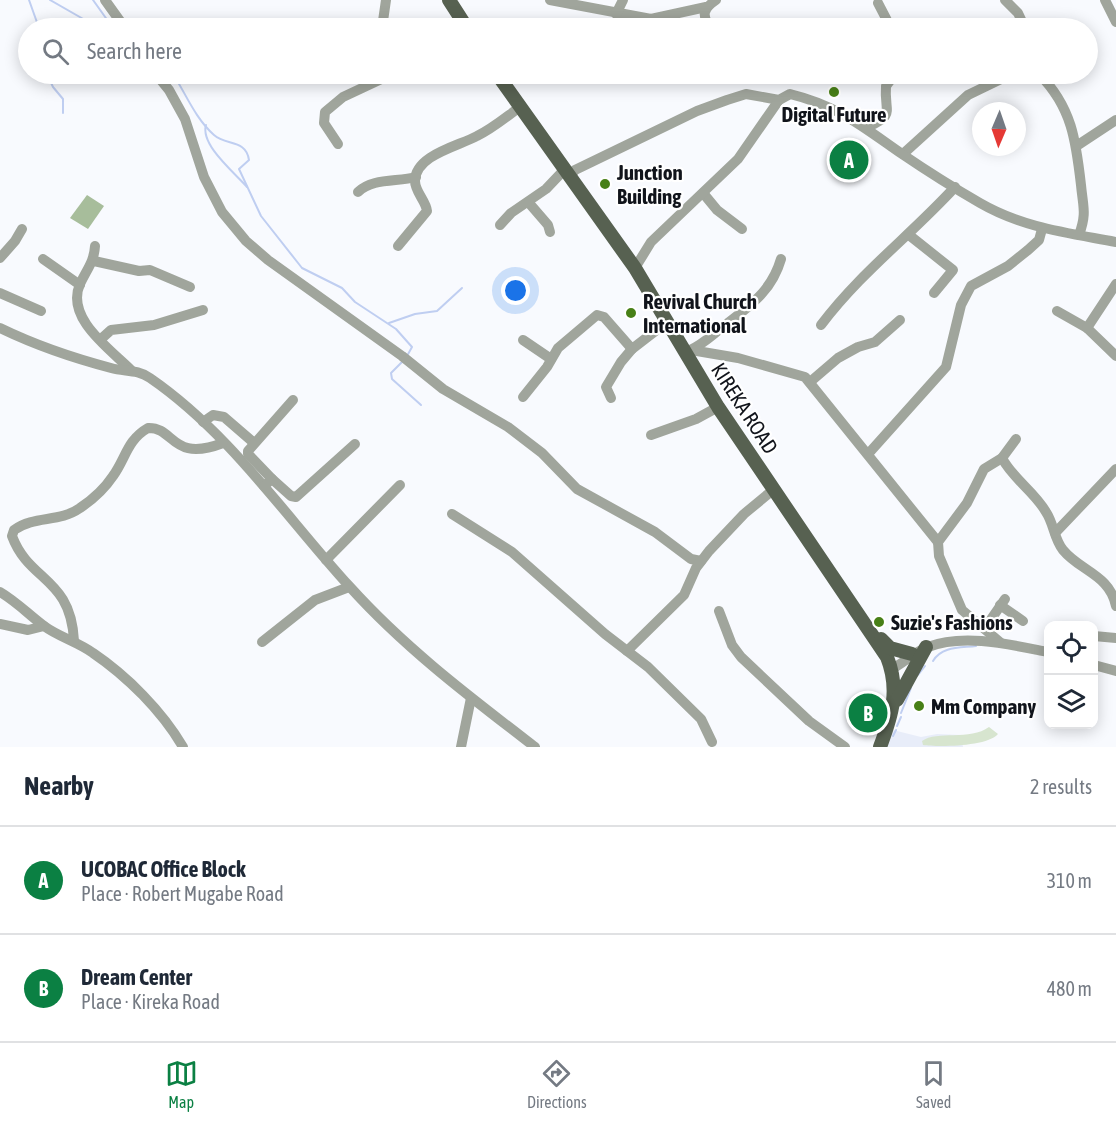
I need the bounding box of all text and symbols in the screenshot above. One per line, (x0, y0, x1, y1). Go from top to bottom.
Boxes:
search box (18, 18, 1098, 84)
icon: search (39, 35, 72, 68)
text: Search here (87, 38, 182, 64)
marker: Digital Future (827, 85, 841, 99)
place label: Digital Future (781, 102, 887, 126)
north arrow (972, 102, 1026, 156)
pin: A (830, 138, 868, 182)
place label: Junction Building (616, 160, 683, 208)
marker: Junction Building (598, 177, 612, 191)
your location (501, 276, 530, 305)
place label: Revival Church International (643, 289, 757, 337)
marker: Revival Church International (624, 306, 638, 320)
street label: KIREKA ROAD (707, 358, 783, 458)
place label: Suzie's Fashions (891, 610, 1013, 634)
marker: Suzie's Fashions (872, 615, 886, 629)
map controls (1044, 621, 1098, 729)
button: locate (1044, 621, 1098, 675)
button: layers (1044, 675, 1098, 729)
pin: B (848, 690, 888, 736)
place label: Mm Company (931, 694, 1036, 718)
marker: Mm Company (912, 699, 926, 713)
text: Nearby (24, 771, 94, 801)
text: 2 results (1030, 775, 1092, 798)
text: UCOBAC Office Block (81, 856, 246, 882)
text: A (39, 869, 48, 892)
text: 310 m (1047, 869, 1092, 892)
text: Place · Robert Mugabe Road (81, 882, 284, 905)
text: Dream Center (81, 964, 192, 990)
text: B (39, 977, 48, 1000)
text: 480 m (1047, 977, 1092, 1000)
text: Place · Kireka Road (81, 990, 220, 1013)
tab: Map (165, 1057, 198, 1111)
tab: Directions (527, 1057, 587, 1111)
tab: Saved (916, 1057, 951, 1111)

